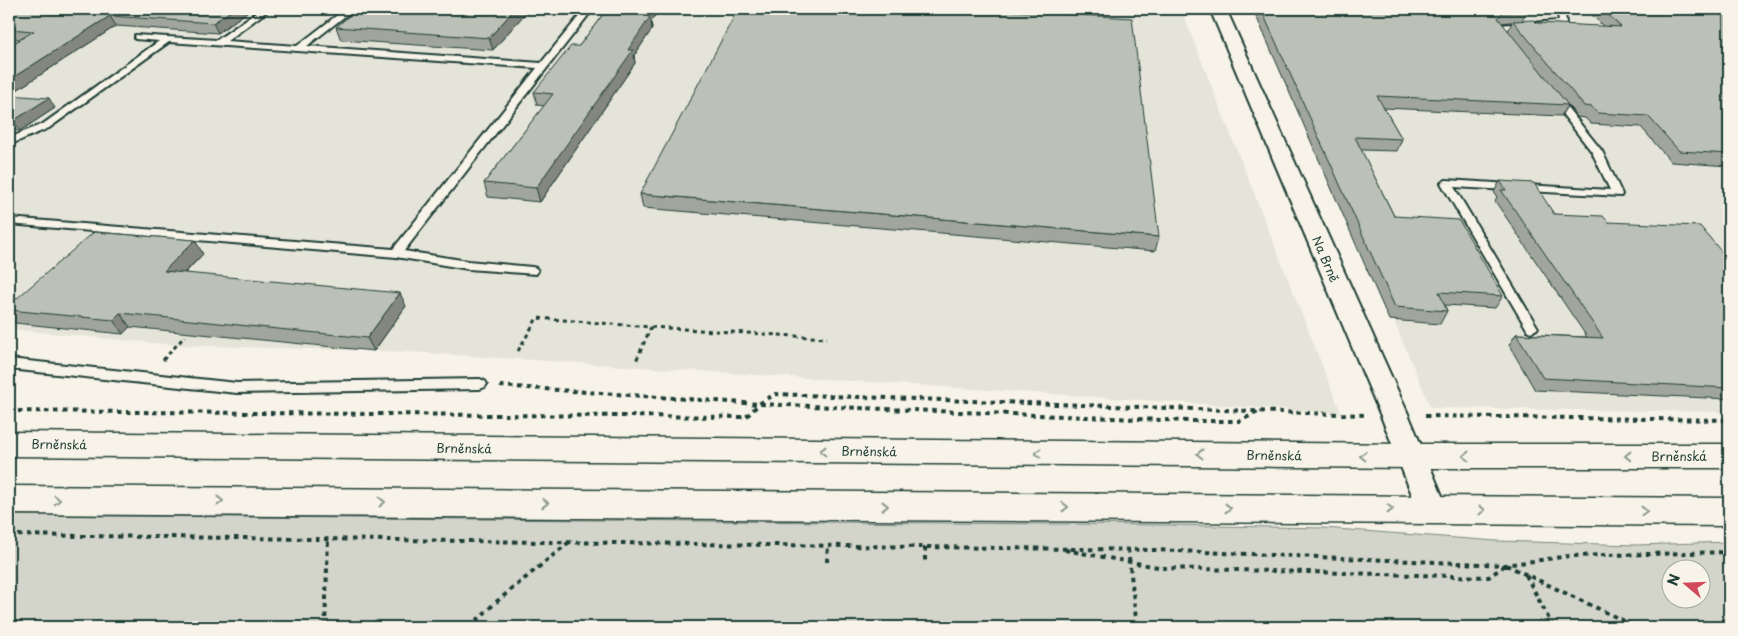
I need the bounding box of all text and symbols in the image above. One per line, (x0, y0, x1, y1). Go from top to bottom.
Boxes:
street label: Na Brně (1308, 233, 1344, 285)
street label: Brněnská (31, 435, 87, 453)
street label: Brněnská (436, 439, 492, 457)
street label: Brněnská (841, 442, 897, 460)
one-way arrow (819, 446, 826, 456)
street label: Brněnská (1246, 446, 1302, 464)
street label: Brněnská (1651, 447, 1707, 465)
one-way arrow (1034, 448, 1042, 458)
one-way arrow (1196, 449, 1204, 459)
one-way arrow (1359, 451, 1366, 461)
one-way arrow (1461, 451, 1469, 461)
one-way arrow (1624, 451, 1632, 461)
one-way arrow (54, 495, 62, 505)
one-way arrow (216, 496, 224, 506)
one-way arrow (379, 497, 387, 507)
one-way arrow (541, 498, 549, 509)
one-way arrow (882, 501, 889, 511)
one-way arrow (1062, 502, 1069, 512)
one-way arrow (1224, 503, 1232, 513)
one-way arrow (1386, 504, 1394, 515)
one-way arrow (1478, 505, 1486, 515)
one-way arrow (1641, 506, 1649, 516)
north arrow (1660, 558, 1710, 608)
text: N (1662, 571, 1685, 588)

